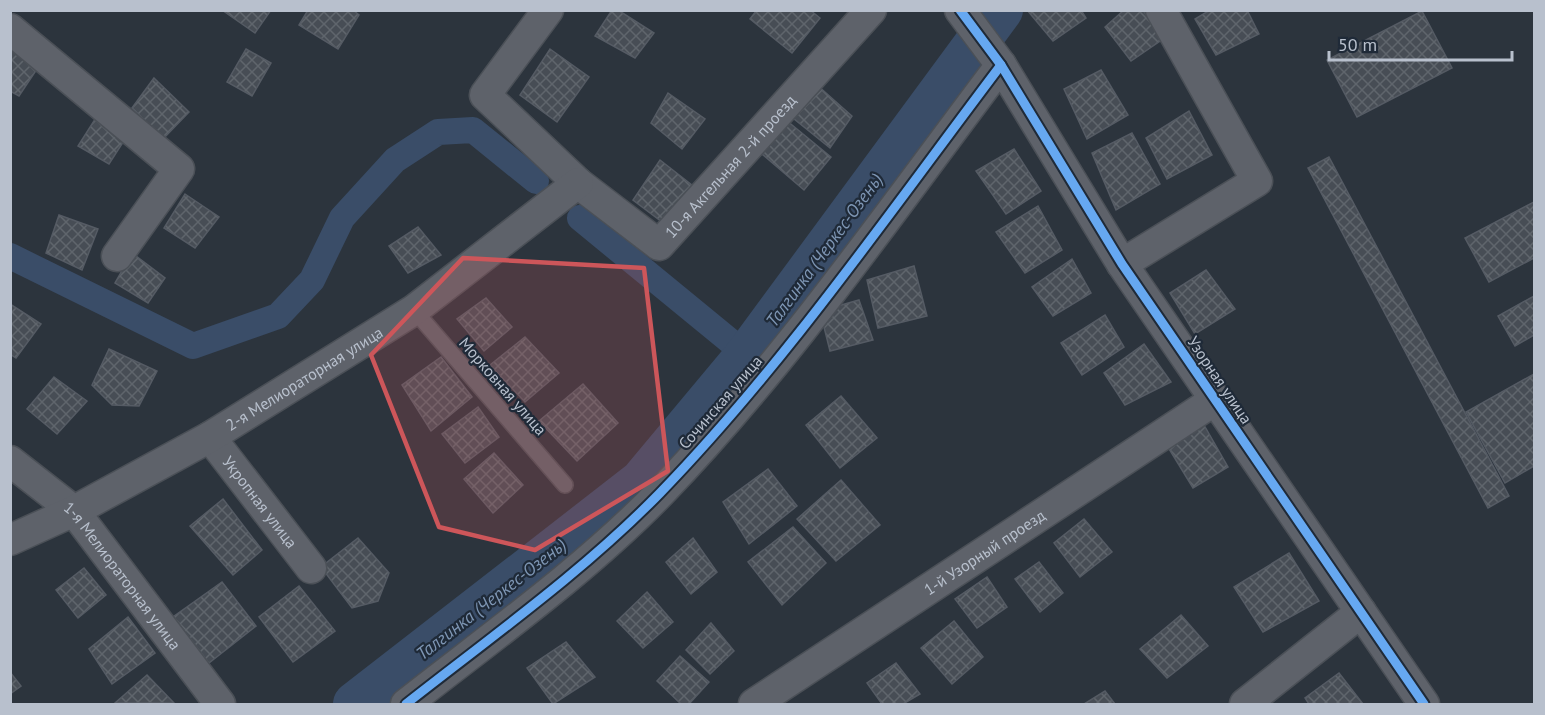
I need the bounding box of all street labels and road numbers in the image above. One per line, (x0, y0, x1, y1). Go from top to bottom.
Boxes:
street label: 10-я Акгельная 2-й проезд (660, 90, 800, 242)
street label: 2-я Мелиораторная улица (222, 322, 386, 435)
street label: Узорная улица (1183, 332, 1257, 428)
street label: Морковная улица (455, 333, 551, 439)
street label: Сочинская улица (674, 351, 766, 453)
street label: Укропная улица (218, 452, 302, 552)
street label: 1-я Мелиораторная улица (60, 497, 185, 654)
street label: 1-й Узорный проезд (920, 505, 1049, 599)

